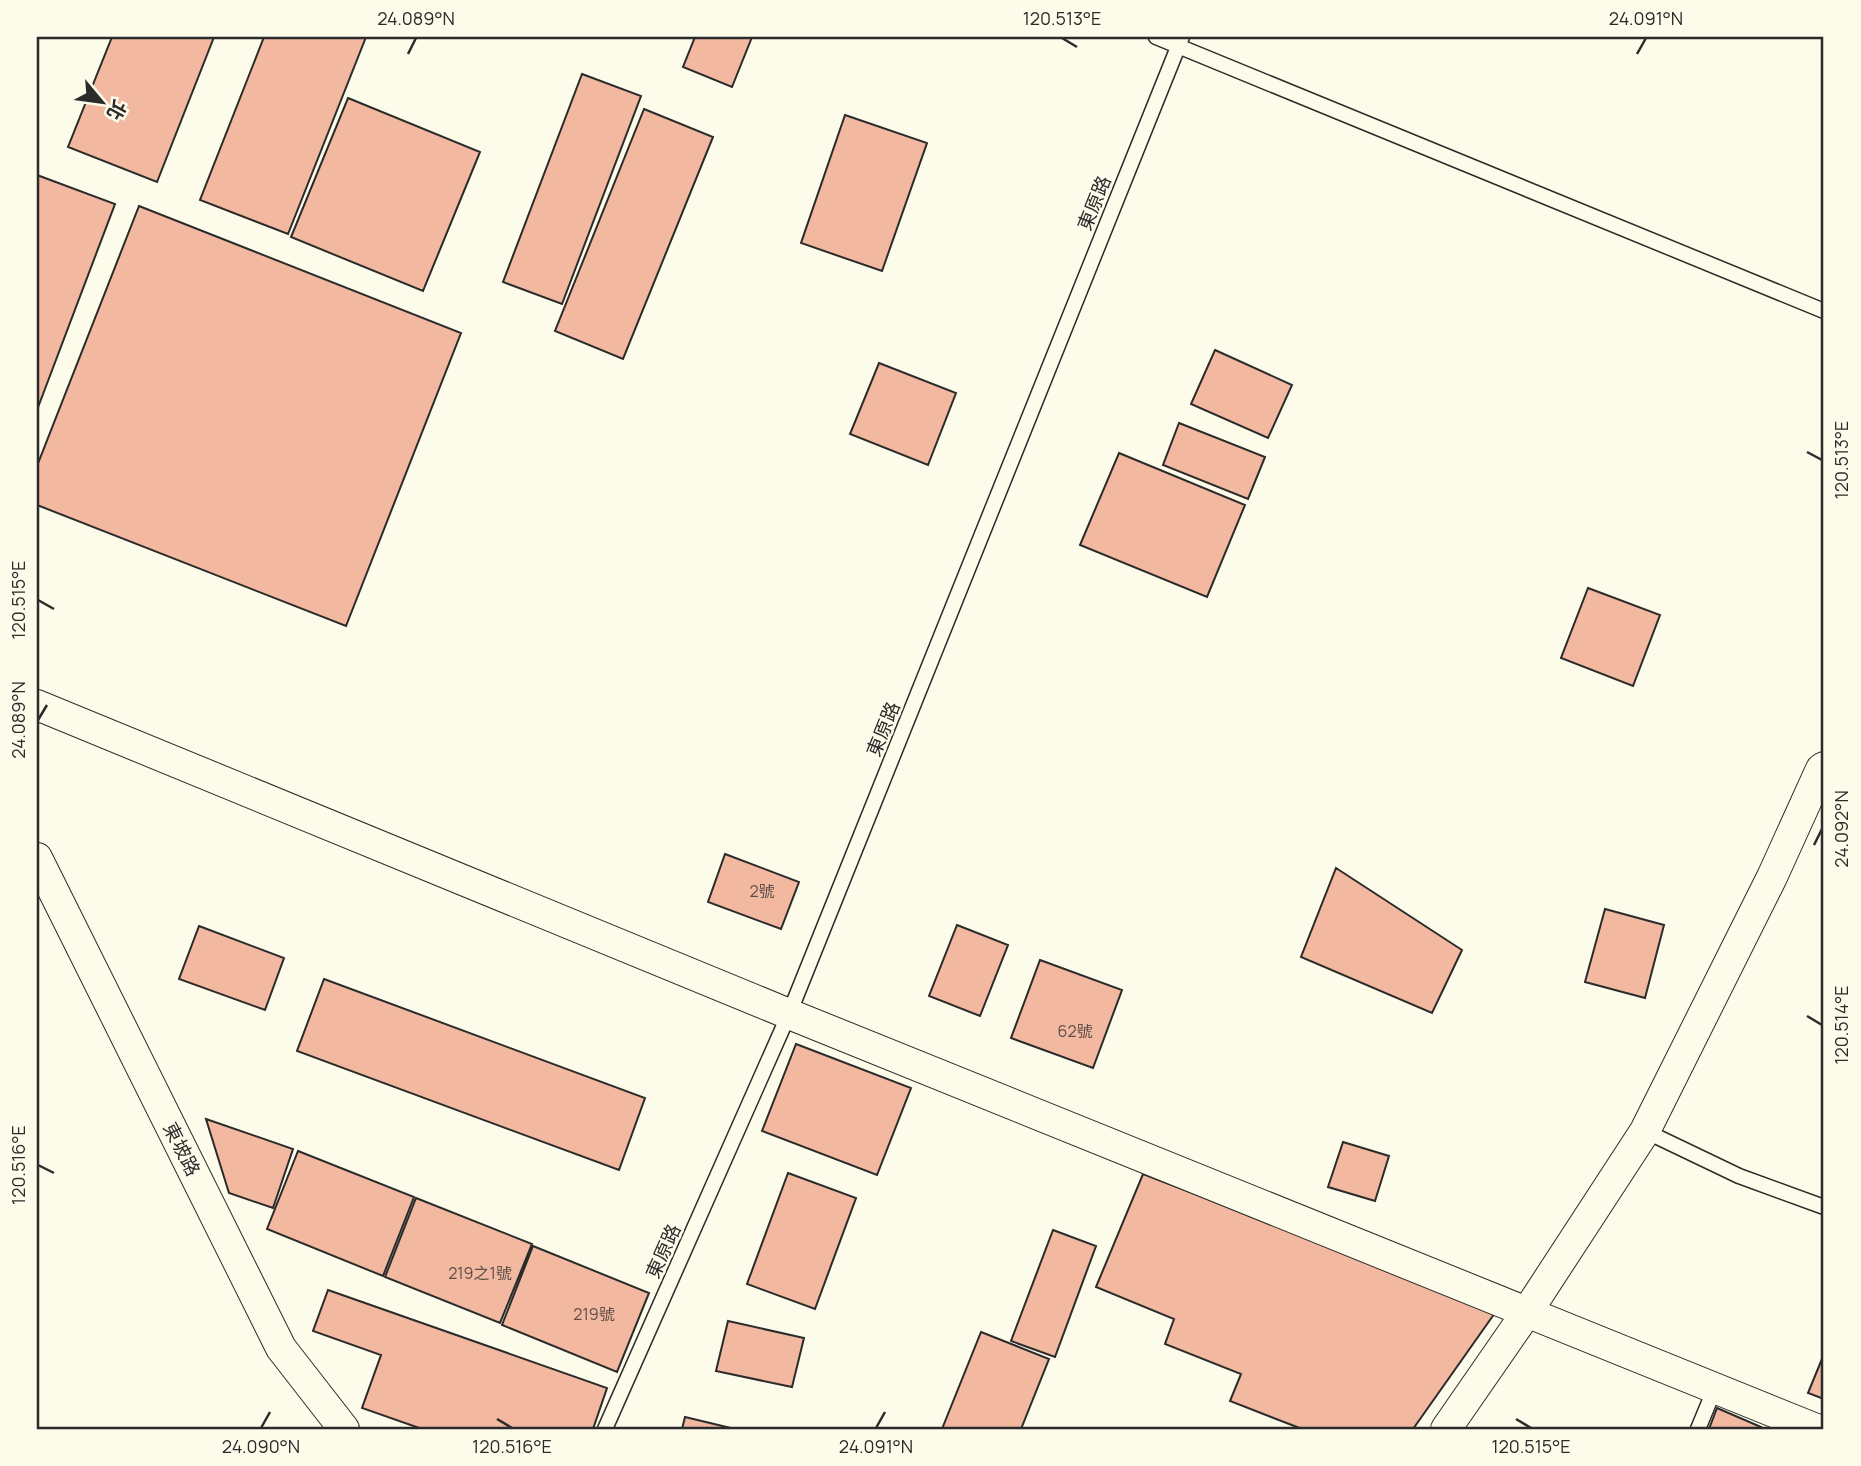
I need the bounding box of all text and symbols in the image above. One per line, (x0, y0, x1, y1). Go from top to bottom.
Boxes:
text: 24.089°N (377, 6, 455, 30)
text: 120.513°E (1023, 6, 1101, 30)
text: 24.091°N (1609, 6, 1683, 30)
north arrow (66, 66, 136, 136)
text: 北 (101, 96, 133, 125)
street label: 東原路 (1071, 172, 1117, 234)
text: 120.513°E (1829, 421, 1853, 499)
text: 120.515°E (6, 561, 30, 640)
text: 24.089°N (6, 681, 30, 759)
street label: 東原路 (860, 698, 906, 760)
text: 24.092°N (1829, 790, 1853, 868)
house number: 2號 (749, 880, 775, 902)
text: 120.514°E (1829, 985, 1853, 1065)
house number: 62號 (1057, 1020, 1093, 1042)
street label: 東坡路 (157, 1118, 207, 1180)
text: 120.516°E (6, 1125, 30, 1205)
street label: 東原路 (640, 1220, 686, 1282)
house number: 219之1號 (448, 1262, 512, 1284)
house number: 219號 (573, 1303, 615, 1325)
text: 24.090°N (222, 1434, 300, 1458)
text: 120.516°E (472, 1434, 552, 1458)
text: 24.091°N (839, 1434, 913, 1458)
text: 120.515°E (1492, 1434, 1571, 1458)

